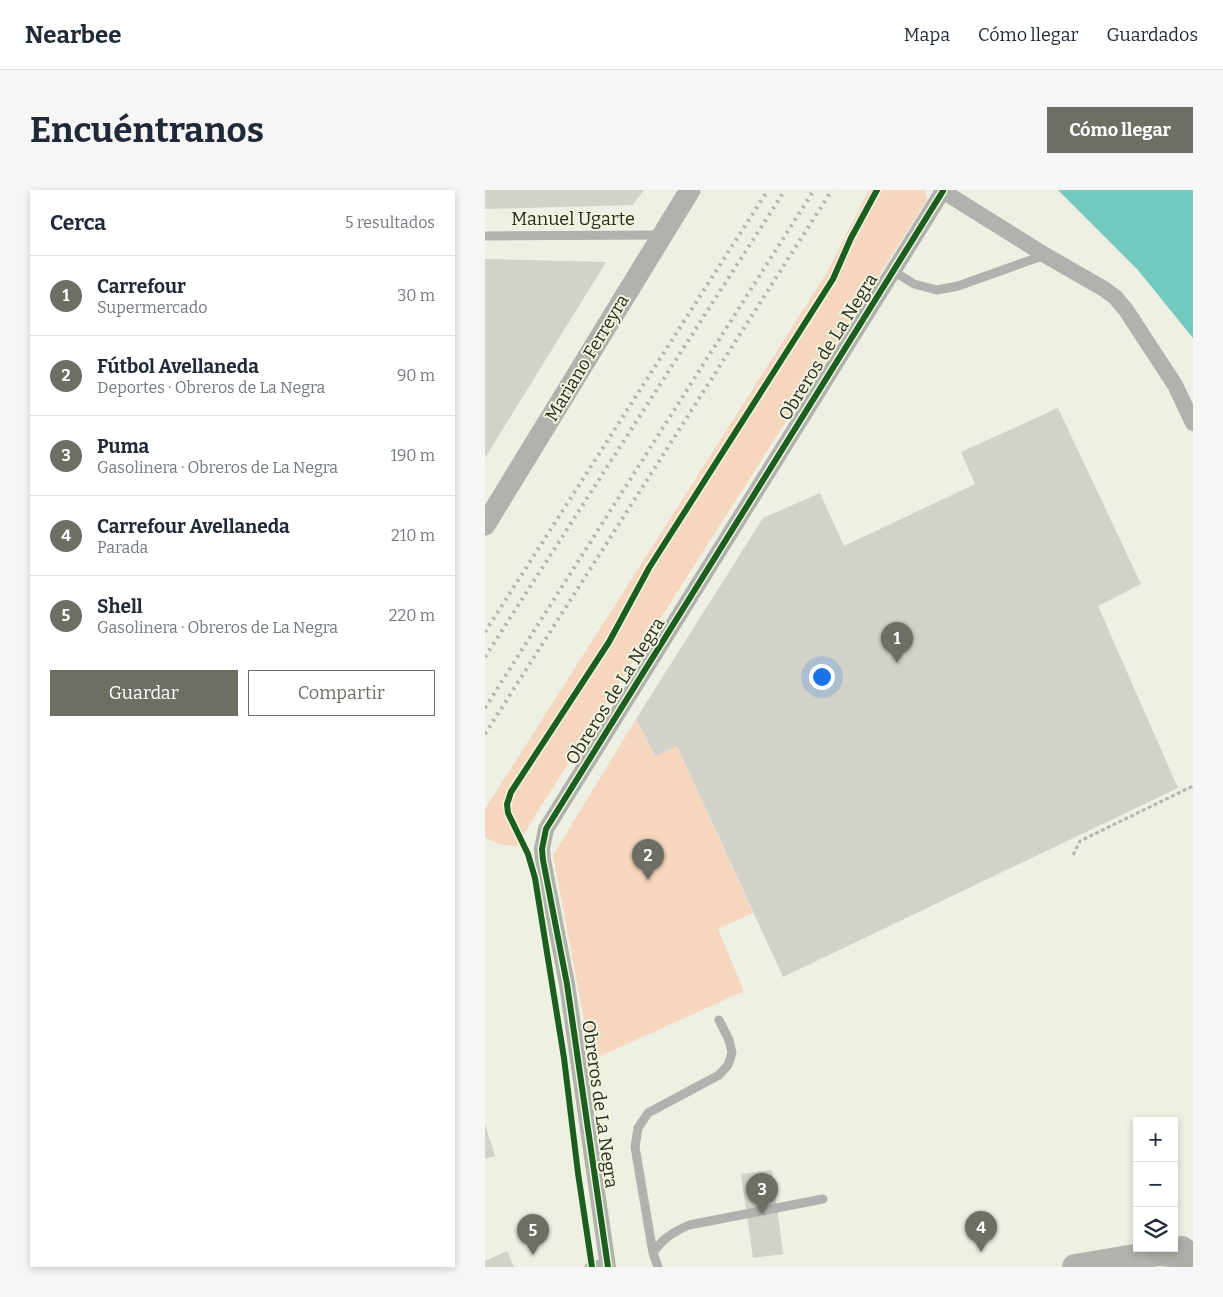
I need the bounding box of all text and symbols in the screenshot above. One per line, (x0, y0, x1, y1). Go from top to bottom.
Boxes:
text: Nearbee (25, 21, 121, 49)
text: Mapa (904, 24, 950, 46)
text: Cómo llegar (978, 24, 1079, 46)
text: Guardados (1107, 24, 1198, 46)
button: Cómo llegar (1047, 107, 1193, 153)
text: Encuéntranos (30, 109, 264, 151)
street label: Manuel Ugarte (511, 208, 635, 230)
text: Cerca (50, 210, 106, 236)
text: 5 resultados (345, 213, 435, 232)
street label: Obreros de La Negra (774, 269, 882, 425)
text: Carrefour (97, 275, 186, 298)
text: 1 (63, 286, 69, 305)
text: 30 m (397, 286, 435, 305)
street label: Mariano Ferreyra (540, 290, 634, 425)
text: Supermercado (97, 298, 207, 317)
text: Fútbol Avellaneda (97, 355, 259, 378)
text: 2 (61, 366, 71, 385)
text: 90 m (397, 366, 435, 385)
text: Deportes · Obreros de La Negra (97, 378, 325, 397)
text: Puma (97, 435, 149, 458)
text: 3 (61, 446, 71, 465)
text: 190 m (390, 446, 435, 465)
text: Gasolinera · Obreros de La Negra (97, 458, 338, 477)
text: Carrefour Avellaneda (97, 515, 290, 538)
text: 4 (61, 526, 71, 545)
text: 210 m (391, 526, 435, 545)
text: Parada (97, 538, 148, 557)
text: Shell (97, 595, 143, 618)
text: 5 (62, 606, 70, 625)
text: 220 m (389, 606, 435, 625)
street label: Obreros de La Negra (561, 613, 669, 769)
text: Gasolinera · Obreros de La Negra (97, 618, 338, 637)
pin: 1 (881, 622, 913, 663)
your location (809, 664, 835, 690)
button: Guardar (50, 670, 238, 716)
button: Compartir (248, 670, 435, 716)
pin: 2 (632, 839, 664, 880)
street label: Obreros de La Negra (577, 1019, 623, 1190)
map controls (1133, 1117, 1178, 1252)
button: + (1133, 1117, 1178, 1162)
button: − (1133, 1162, 1178, 1207)
pin: 3 (746, 1173, 778, 1214)
button: layers (1133, 1207, 1178, 1252)
pin: 4 (965, 1211, 997, 1252)
pin: 5 (517, 1214, 549, 1255)

